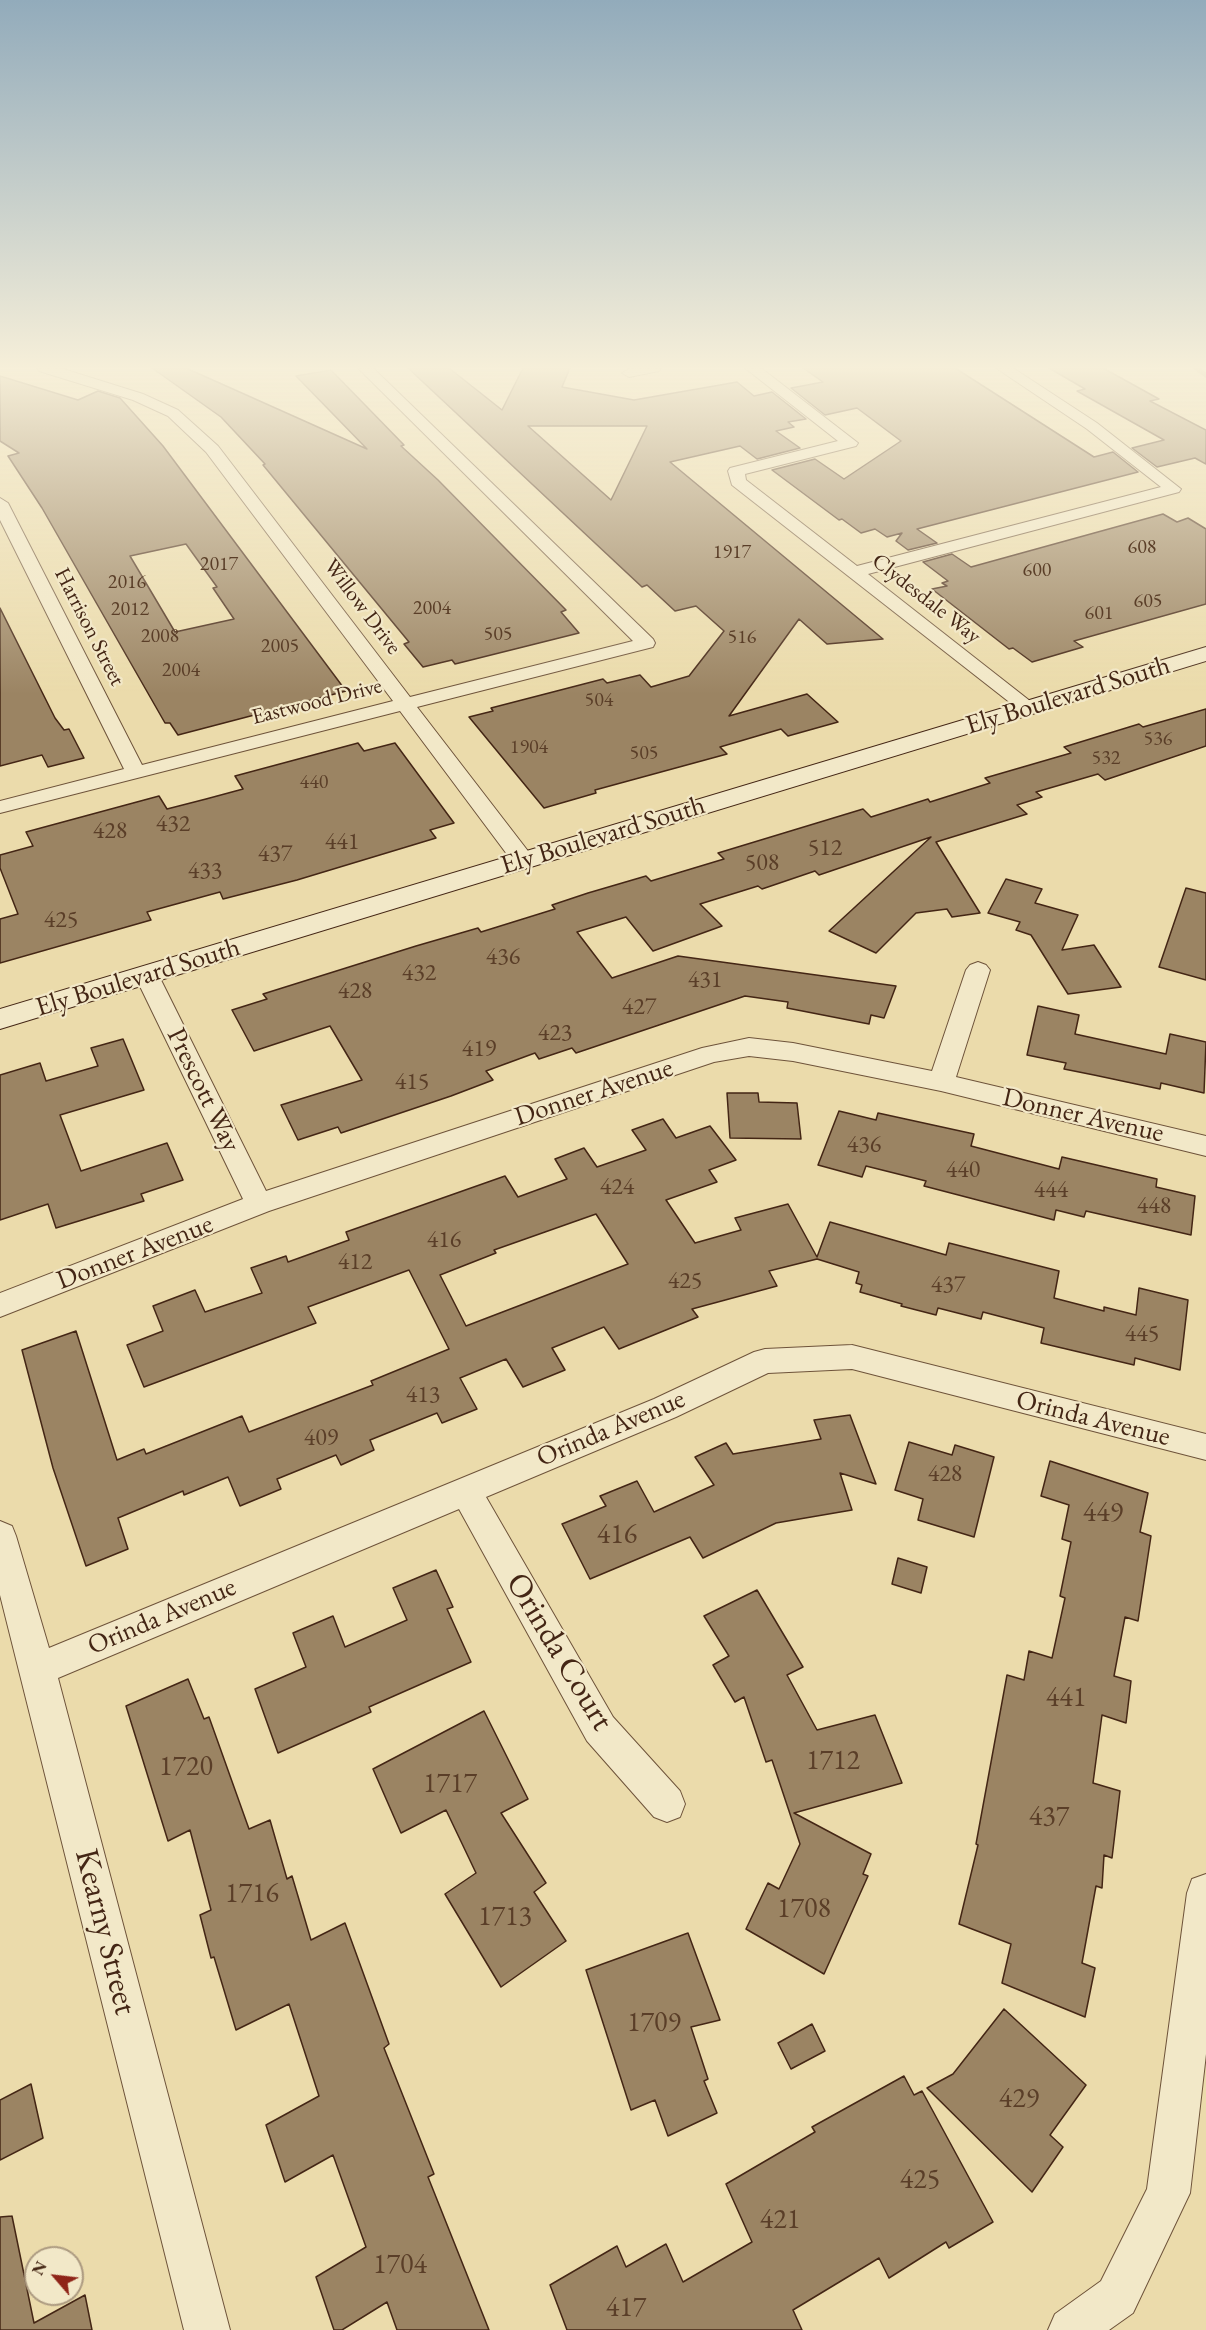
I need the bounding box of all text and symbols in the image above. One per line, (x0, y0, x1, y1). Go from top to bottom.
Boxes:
house number: 608 (1128, 536, 1156, 560)
house number: 1917 (713, 541, 751, 565)
street label: Clydesdale Way (866, 548, 986, 650)
house number: 2017 (200, 553, 238, 577)
street label: Willow Drive (318, 554, 406, 660)
house number: 600 (1023, 559, 1051, 583)
street label: Harrison Street (48, 564, 130, 690)
house number: 2016 (108, 571, 146, 595)
house number: 605 (1134, 590, 1162, 614)
house number: 2004 (413, 597, 451, 621)
house number: 2012 (111, 598, 149, 622)
house number: 601 (1085, 602, 1113, 626)
house number: 505 (484, 623, 512, 647)
house number: 2008 (141, 625, 179, 649)
house number: 516 (728, 626, 756, 650)
house number: 2005 (261, 635, 299, 659)
street label: Ely Boulevard South (962, 649, 1174, 743)
house number: 2004 (162, 659, 200, 683)
street label: Eastwood Drive (249, 673, 385, 731)
house number: 504 (585, 689, 613, 713)
house number: 536 (1144, 728, 1172, 752)
house number: 1904 (510, 736, 548, 760)
house number: 505 (630, 742, 658, 766)
house number: 532 (1092, 747, 1120, 771)
house number: 440 (300, 771, 328, 795)
street label: Ely Boulevard South (497, 789, 709, 883)
house number: 432 (156, 810, 190, 838)
house number: 428 (93, 817, 127, 845)
house number: 441 (325, 828, 359, 856)
house number: 512 (808, 834, 842, 862)
house number: 437 (258, 840, 292, 868)
house number: 508 (745, 849, 779, 877)
house number: 433 (188, 857, 222, 885)
house number: 425 (44, 906, 78, 934)
street label: Ely Boulevard South (32, 931, 244, 1025)
house number: 436 (486, 943, 520, 971)
house number: 432 (402, 959, 436, 987)
house number: 431 (688, 966, 722, 994)
house number: 428 (338, 977, 372, 1005)
house number: 427 (622, 993, 656, 1021)
house number: 423 (538, 1019, 572, 1047)
street label: Prescott Way (159, 1023, 247, 1157)
house number: 419 (462, 1035, 496, 1063)
street label: Donner Avenue (511, 1052, 677, 1134)
house number: 415 (395, 1068, 429, 1096)
street label: Donner Avenue (999, 1082, 1167, 1150)
house number: 436 (847, 1131, 881, 1159)
house number: 440 (946, 1156, 980, 1184)
house number: 424 (600, 1173, 634, 1201)
house number: 444 (1034, 1176, 1068, 1204)
house number: 448 (1137, 1192, 1171, 1220)
street label: Donner Avenue (52, 1208, 218, 1298)
house number: 416 (427, 1226, 461, 1254)
house number: 412 (338, 1248, 372, 1276)
house number: 425 (668, 1267, 702, 1295)
house number: 437 (931, 1271, 965, 1299)
house number: 445 (1125, 1320, 1159, 1348)
house number: 413 (406, 1381, 440, 1409)
street label: Orinda Avenue (532, 1383, 690, 1475)
street label: Orinda Avenue (1013, 1384, 1173, 1454)
house number: 409 (304, 1424, 338, 1452)
house number: 428 (928, 1460, 962, 1488)
house number: 449 (1083, 1496, 1123, 1530)
house number: 416 (597, 1518, 637, 1552)
street label: Orinda Court (497, 1566, 621, 1738)
street label: Orinda Avenue (83, 1571, 241, 1663)
house number: 441 (1046, 1681, 1086, 1715)
house number: 1712 (806, 1744, 860, 1778)
house number: 1720 (159, 1750, 213, 1784)
house number: 1717 (423, 1767, 477, 1801)
house number: 437 (1029, 1800, 1069, 1834)
street label: Kearny Street (65, 1845, 145, 2019)
house number: 1716 (225, 1877, 279, 1911)
house number: 1708 (777, 1892, 831, 1926)
house number: 1713 (478, 1900, 532, 1934)
house number: 1709 (627, 2006, 681, 2040)
house number: 429 (999, 2082, 1039, 2116)
house number: 425 (900, 2163, 940, 2197)
house number: 421 (760, 2203, 800, 2237)
north arrow (24, 2246, 84, 2306)
house number: 1704 (373, 2248, 427, 2282)
text: N (27, 2258, 52, 2279)
house number: 417 (606, 2291, 646, 2325)

